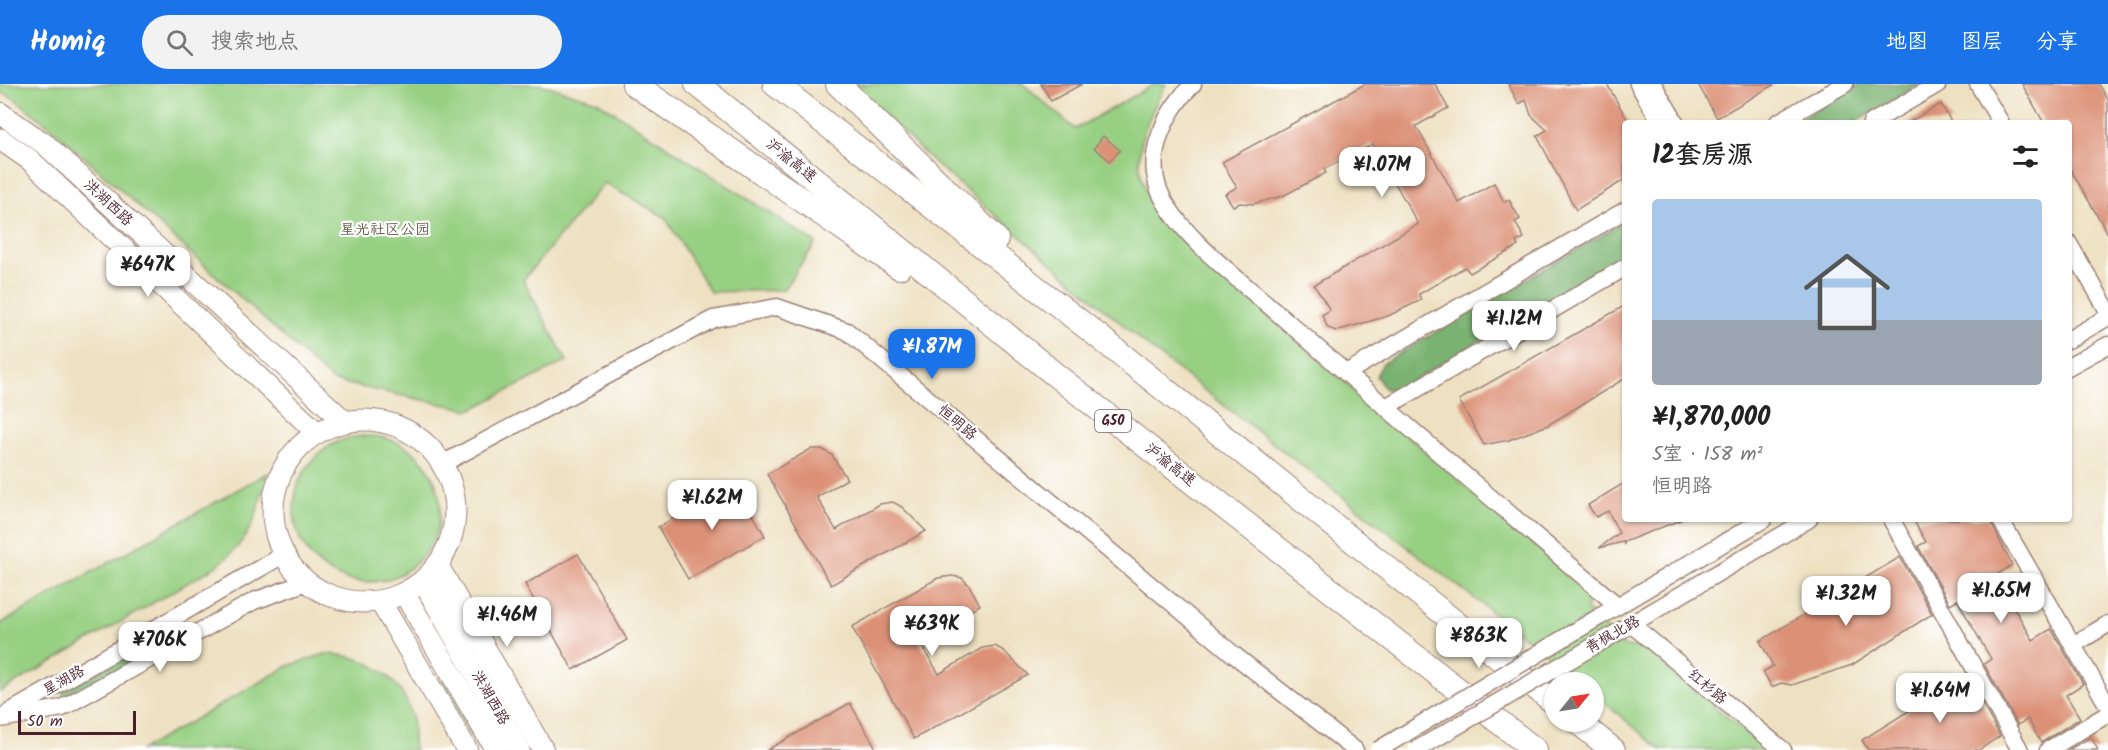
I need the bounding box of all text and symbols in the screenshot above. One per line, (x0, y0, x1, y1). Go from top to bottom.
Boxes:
search box (142, 15, 562, 69)
text: Homiq (30, 20, 106, 65)
text: 搜索地点 (211, 25, 299, 60)
icon: search (163, 26, 196, 59)
text: 地图 (1886, 26, 1928, 59)
text: 图层 (1961, 26, 2003, 59)
text: 分享 (2036, 26, 2078, 59)
street label: 沪渝高速 (760, 133, 822, 189)
text: 12套房源 (1652, 135, 1753, 177)
icon: filters (2009, 140, 2042, 173)
pin: ¥1.07M (1333, 147, 1431, 198)
text: ¥1.07M (1353, 150, 1411, 182)
street label: 洪湖西路 (78, 174, 138, 232)
park label: 星光社区公园 (340, 218, 430, 242)
icon: home (1793, 238, 1901, 346)
pin: ¥647K (106, 247, 190, 298)
text: ¥647K (120, 250, 176, 282)
pin: ¥1.12M (1465, 301, 1563, 352)
text: ¥1.12M (1486, 304, 1542, 336)
pin: ¥1.87M (883, 329, 981, 380)
text: ¥1.87M (902, 332, 962, 364)
text: ¥1,870,000 (1652, 397, 1770, 439)
street label: 恒明路 (932, 399, 982, 447)
road number: G50 (1095, 410, 1131, 432)
street label: 沪渝高速 (1139, 437, 1201, 493)
text: 5室 · 158 m² (1652, 439, 1763, 471)
text: 恒明路 (1652, 471, 1712, 503)
pin: ¥1.62M (663, 480, 761, 531)
text: ¥1.62M (682, 483, 742, 515)
pin: ¥1.65M (1952, 573, 2050, 624)
pin: ¥1.32M (1797, 576, 1895, 627)
text: ¥1.65M (1971, 576, 2031, 608)
text: ¥1.32M (1816, 579, 1876, 611)
pin: ¥1.46M (458, 597, 556, 648)
text: ¥1.46M (477, 600, 537, 632)
pin: ¥639K (890, 606, 974, 657)
text: ¥639K (904, 609, 960, 641)
street label: 青枫北路 (1581, 610, 1645, 660)
pin: ¥863K (1437, 618, 1521, 669)
text: ¥863K (1450, 621, 1508, 653)
pin: ¥706K (118, 622, 202, 673)
text: ¥706K (133, 625, 187, 657)
street label: 星湖路 (39, 659, 89, 703)
street label: 红杉路 (1682, 663, 1732, 711)
street label: 洪湖西路 (465, 666, 515, 730)
north arrow (1544, 672, 1604, 732)
map controls (1544, 672, 1604, 732)
pin: ¥1.64M (1891, 673, 1989, 724)
text: ¥1.64M (1910, 676, 1970, 708)
scale bar (18, 708, 136, 736)
text: 50 m (27, 709, 63, 734)

